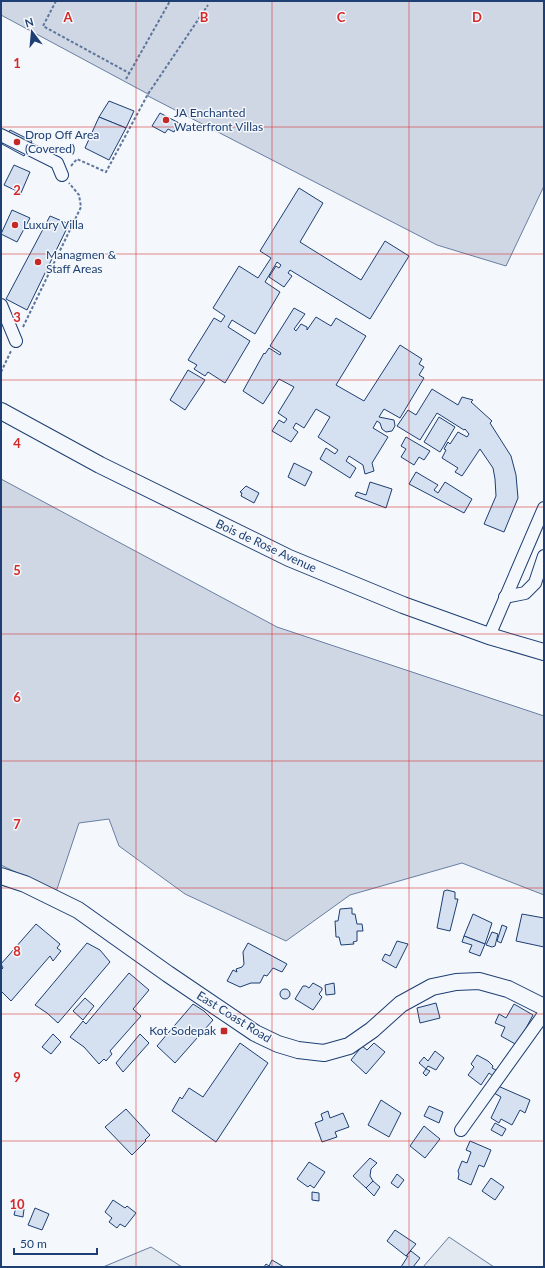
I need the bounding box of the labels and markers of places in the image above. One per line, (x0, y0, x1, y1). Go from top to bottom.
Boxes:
place label: JA Enchanted Waterfront Villas (174, 105, 263, 134)
marker: JA Enchanted Waterfront Villas (161, 115, 171, 125)
place label: Drop Off Area (Covered) (25, 127, 99, 156)
marker: Drop Off Area (Covered) (12, 137, 22, 147)
place label: Luxury Villa (23, 217, 84, 232)
marker: Luxury Villa (10, 220, 20, 230)
place label: Managmen & Staff Areas (46, 247, 117, 276)
marker: Managmen & Staff Areas (33, 257, 43, 267)
place label: Kot Sodepak (149, 1023, 217, 1038)
marker: Kot Sodepak (219, 1026, 229, 1036)

